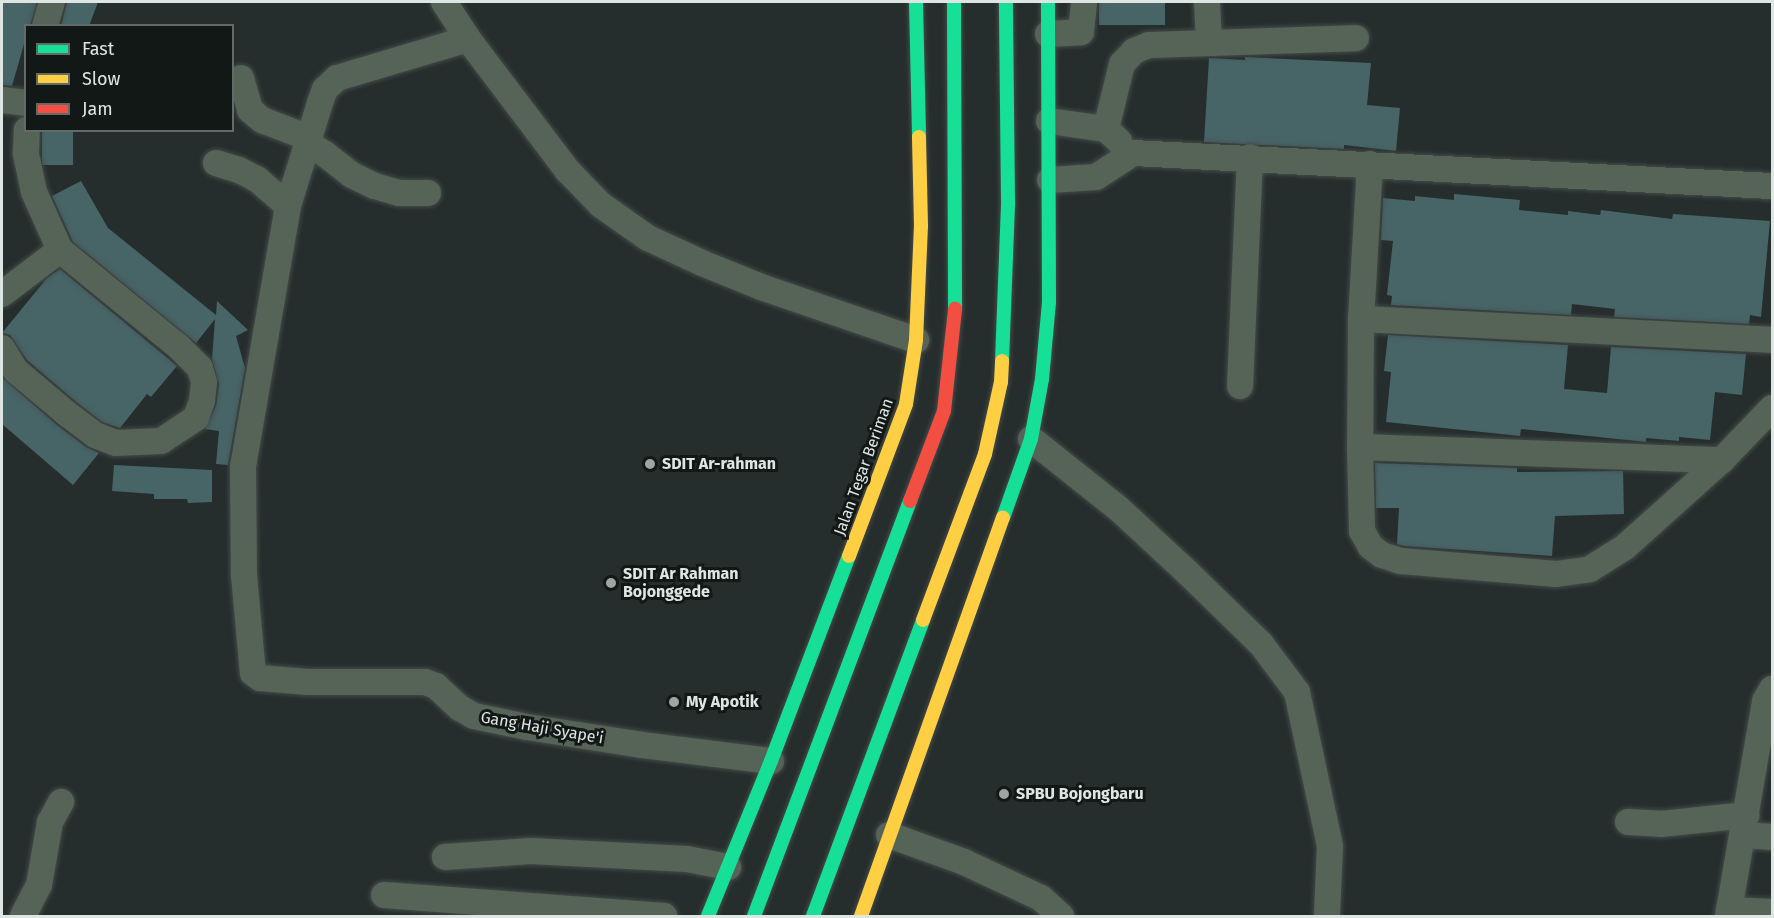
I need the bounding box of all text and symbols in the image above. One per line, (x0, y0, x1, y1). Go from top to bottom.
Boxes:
legend (24, 24, 234, 132)
text: Fast (82, 38, 114, 60)
text: Slow (82, 68, 120, 90)
text: Jam (82, 98, 113, 120)
street label: Jalan Tegar Beriman (830, 396, 898, 538)
place label: SDIT Ar-rahman (662, 454, 776, 474)
marker: SDIT Ar-rahman (643, 457, 657, 471)
place label: SDIT Ar Rahman Bojonggede (623, 564, 739, 602)
marker: SDIT Ar Rahman Bojonggede (604, 576, 618, 590)
place label: My Apotik (686, 692, 759, 712)
marker: My Apotik (667, 695, 681, 709)
street label: Gang Haji Syape'i (479, 708, 605, 748)
place label: SPBU Bojongbaru (1016, 784, 1144, 804)
marker: SPBU Bojongbaru (997, 787, 1011, 801)

